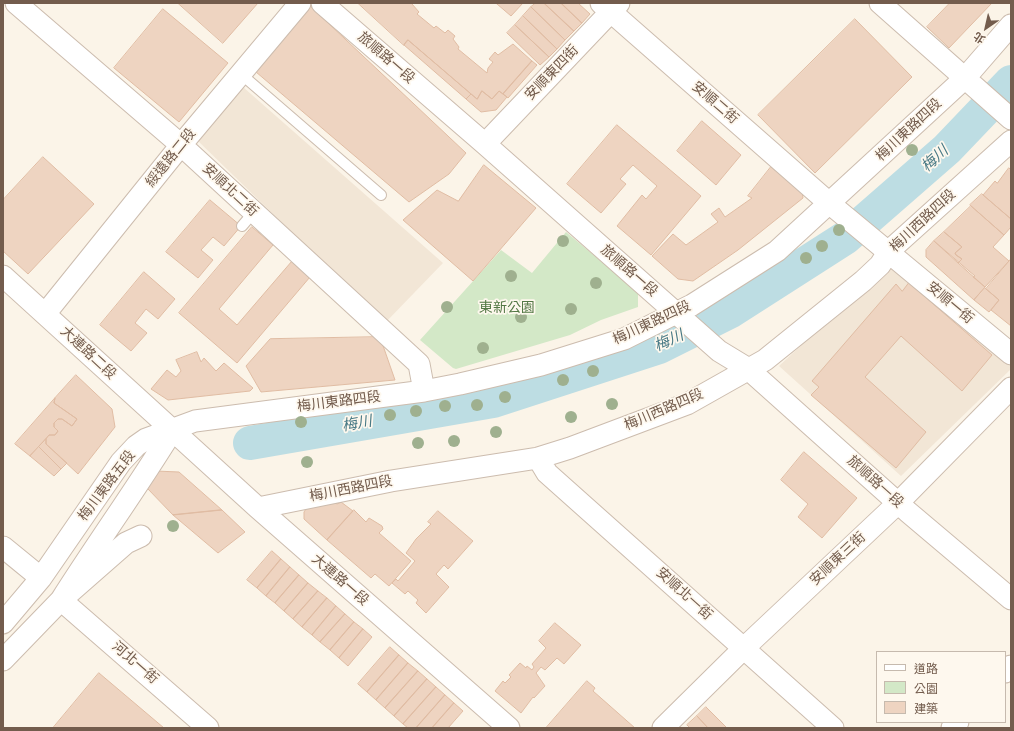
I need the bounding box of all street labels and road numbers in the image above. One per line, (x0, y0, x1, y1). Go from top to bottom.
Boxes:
street label: 旅順路一段 (354, 29, 418, 87)
street label: 安順東四街 (522, 42, 582, 104)
street label: 安順二街 (688, 78, 742, 128)
street label: 梅川東路四段 (873, 95, 945, 165)
street label: 綏遠路二段 (142, 126, 200, 190)
street label: 安順北二街 (199, 160, 261, 220)
street label: 梅川西路四段 (887, 186, 959, 256)
street label: 旅順路一段 (597, 242, 661, 300)
street label: 安順一街 (923, 279, 977, 327)
street label: 梅川東路四段 (610, 298, 694, 348)
street label: 大連路二段 (57, 323, 119, 383)
street label: 梅川西路四段 (622, 386, 706, 434)
street label: 梅川東路四段 (296, 389, 382, 415)
street label: 梅川東路五段 (75, 447, 139, 525)
street label: 旅順路一段 (843, 452, 907, 512)
street label: 梅川西路四段 (308, 473, 394, 505)
street label: 安順東三街 (807, 529, 869, 589)
street label: 大連路一段 (308, 551, 372, 609)
street label: 安順北一街 (652, 564, 716, 624)
street label: 河北一街 (108, 638, 162, 688)

